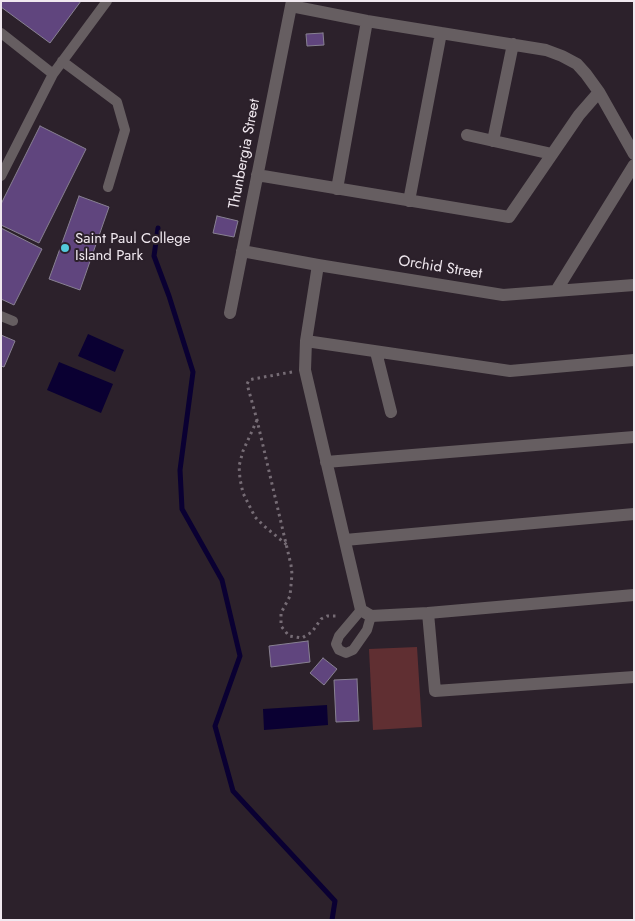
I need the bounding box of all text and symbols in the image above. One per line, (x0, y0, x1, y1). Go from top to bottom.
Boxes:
street label: Thunbergia Street (226, 97, 264, 211)
place label: Saint Paul College Island Park (75, 230, 190, 265)
marker: Saint Paul College Island Park (59, 242, 71, 254)
street label: Orchid Street (397, 252, 483, 284)

